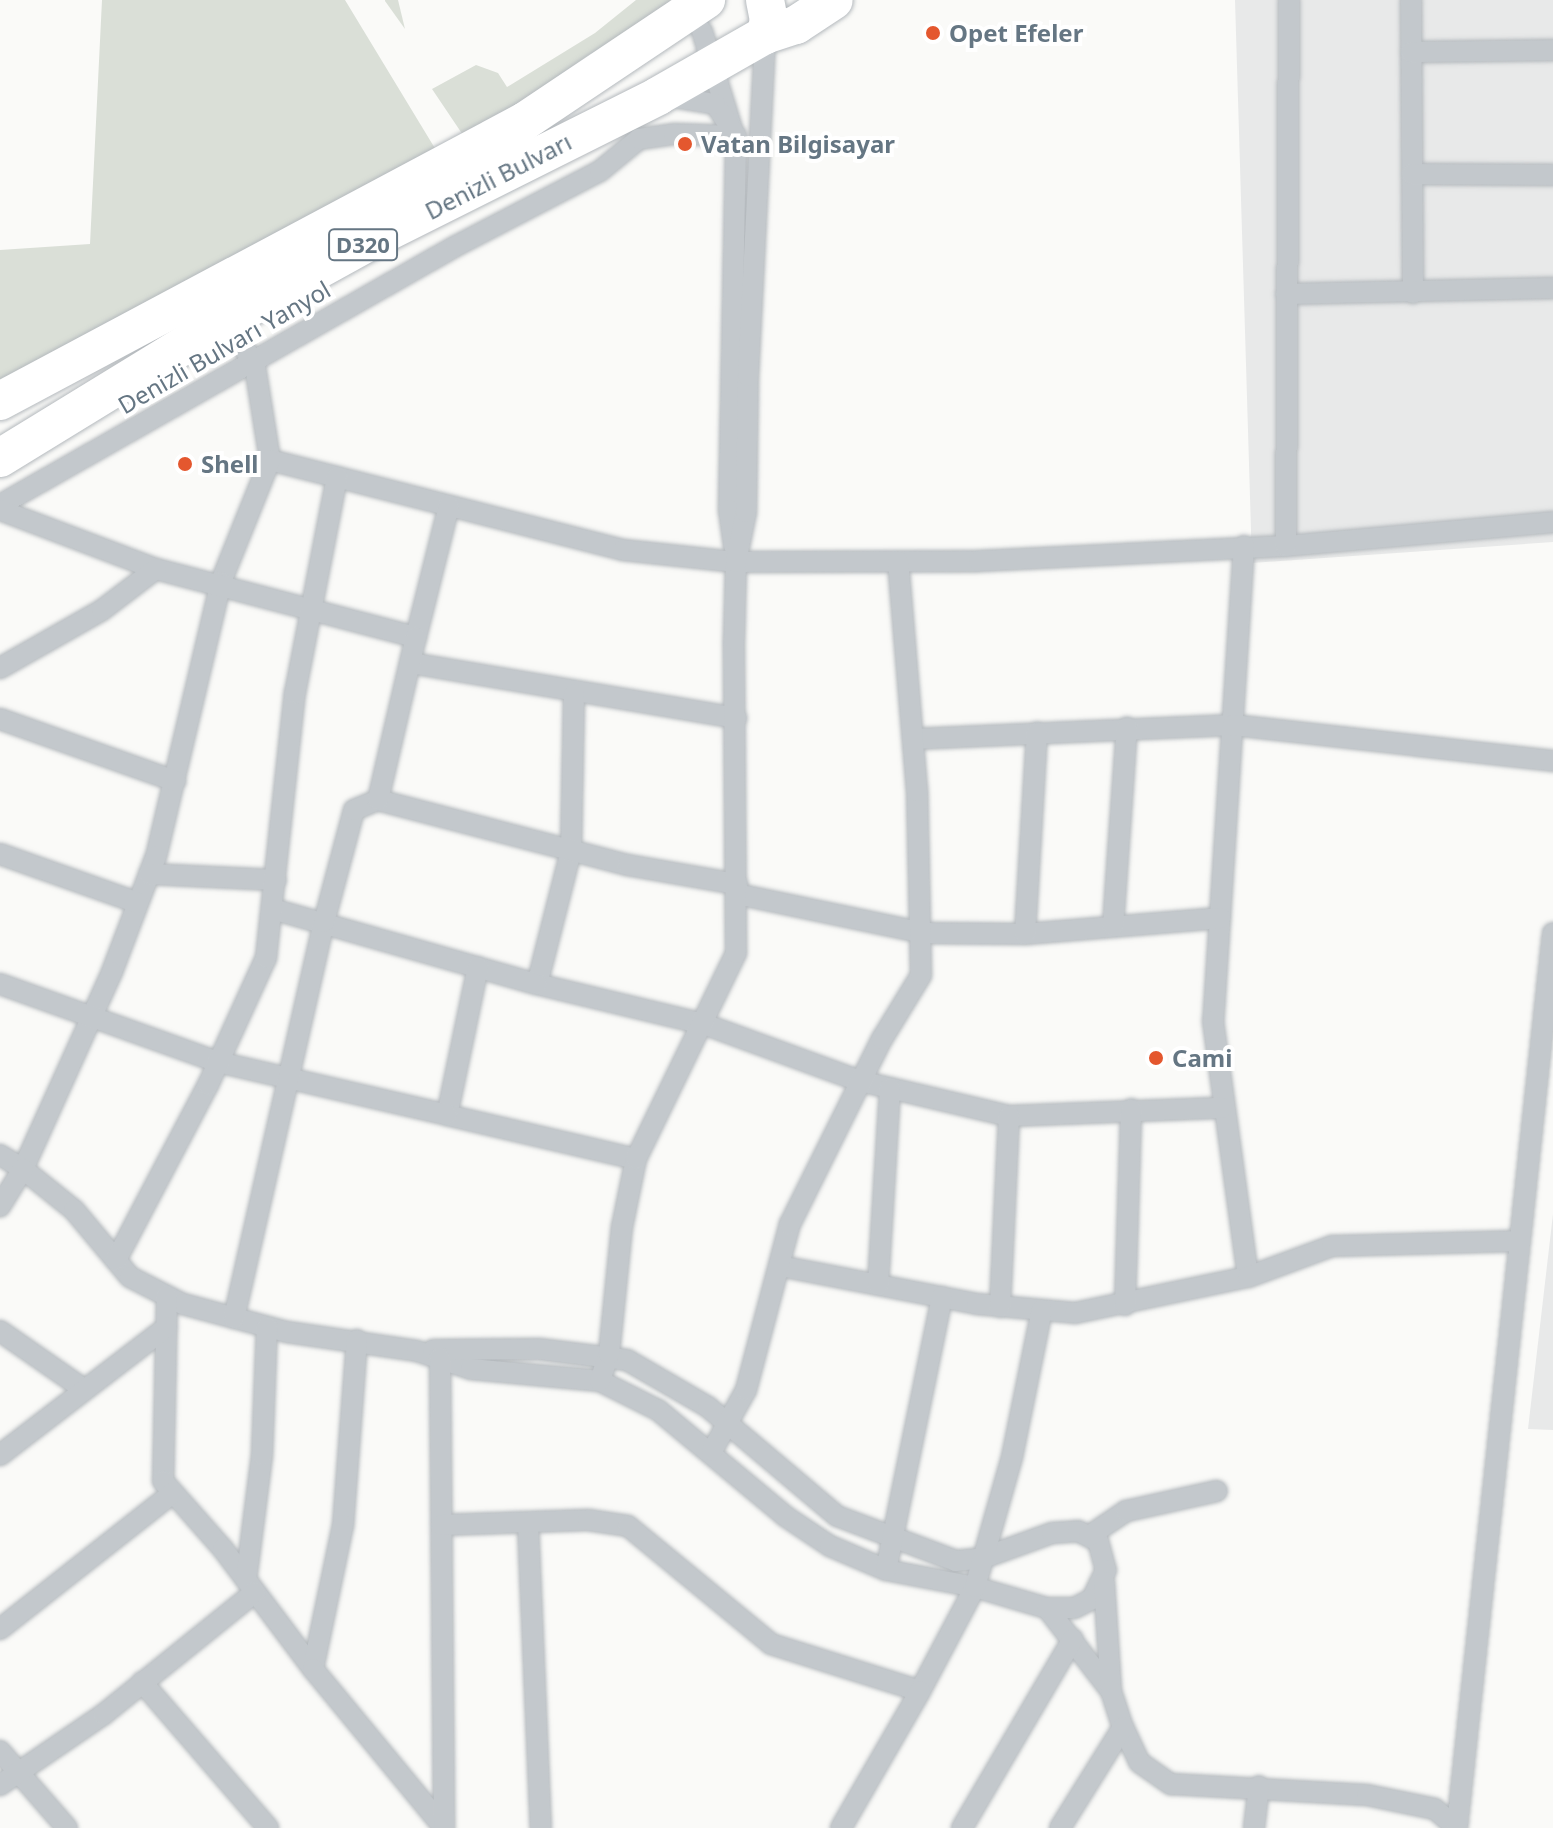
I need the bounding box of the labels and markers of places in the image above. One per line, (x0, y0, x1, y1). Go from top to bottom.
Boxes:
place label: Opet Efeler (949, 19, 1083, 47)
marker: Opet Efeler (924, 24, 942, 42)
place label: Vatan Bilgisayar (701, 130, 895, 158)
marker: Vatan Bilgisayar (676, 135, 694, 153)
place label: Shell (201, 450, 258, 478)
marker: Shell (176, 455, 194, 473)
place label: Cami (1172, 1044, 1232, 1072)
marker: Cami (1147, 1049, 1165, 1067)

